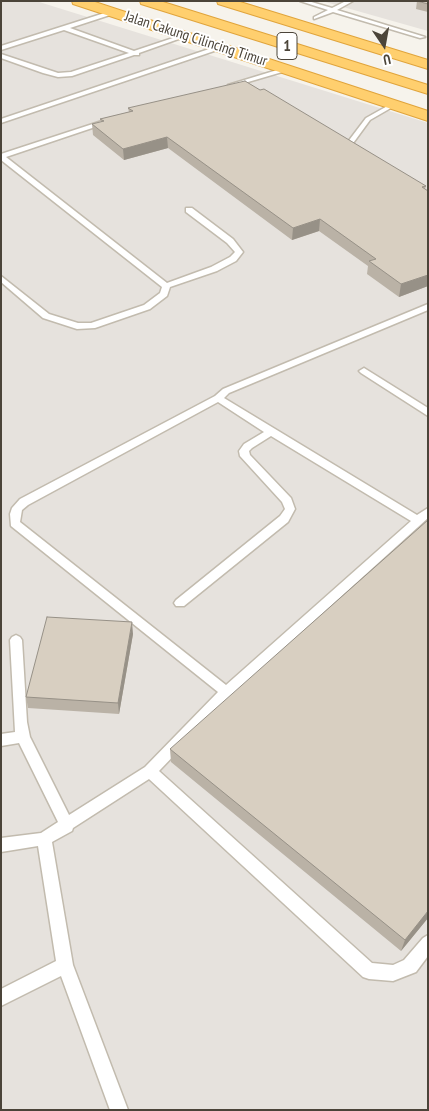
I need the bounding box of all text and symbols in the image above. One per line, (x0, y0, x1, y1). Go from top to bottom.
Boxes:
street label: Jalan Cakung Cilincing Timur (122, 7, 270, 71)
north arrow (359, 20, 409, 70)
road number: 1 (277, 32, 297, 59)
text: U (382, 50, 393, 69)

